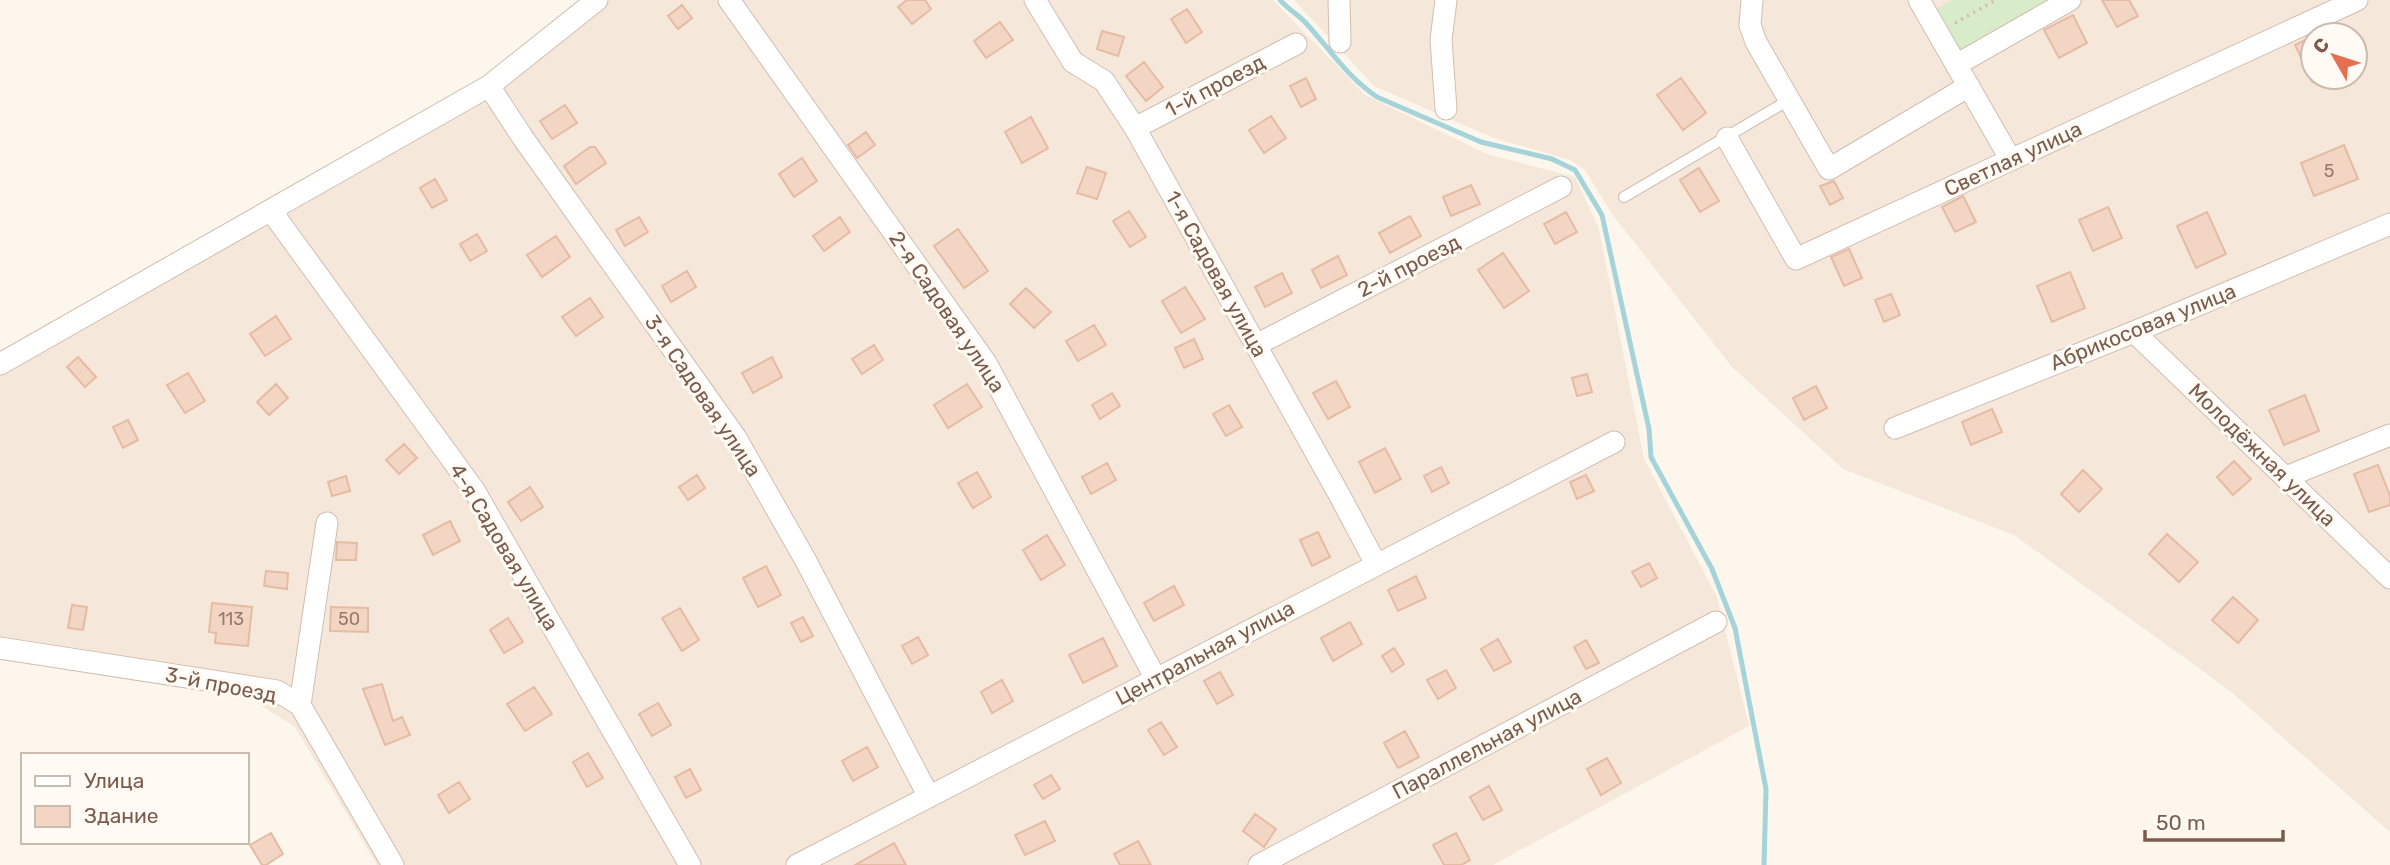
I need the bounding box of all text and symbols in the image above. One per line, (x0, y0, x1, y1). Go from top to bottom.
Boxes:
north arrow (2299, 21, 2369, 91)
text: С (2308, 33, 2334, 58)
street label: 1-й проезд (1161, 49, 1269, 122)
street label: Светлая улица (1940, 116, 2086, 201)
house number: 5 (2324, 160, 2334, 182)
street label: 1-я Садовая улица (1160, 186, 1273, 361)
street label: 2-я Садовая улица (884, 226, 1011, 397)
street label: 2-й проезд (1353, 229, 1464, 302)
street label: Абрикосовая улица (2046, 278, 2239, 375)
street label: 3-я Садовая улица (640, 310, 767, 481)
street label: Молодёжная улица (2183, 378, 2341, 531)
street label: 4-я Садовая улица (445, 459, 564, 635)
street label: Центральная улица (1111, 595, 1298, 710)
house number: 113 (218, 608, 244, 630)
house number: 50 (338, 608, 360, 630)
street label: 3-й проезд (163, 661, 279, 708)
street label: Параллельная улица (1388, 683, 1586, 804)
legend (21, 753, 248, 844)
text: Улица (84, 768, 144, 793)
scale bar (2145, 798, 2283, 842)
text: Здание (84, 803, 159, 828)
text: 50 m (2156, 810, 2206, 835)

